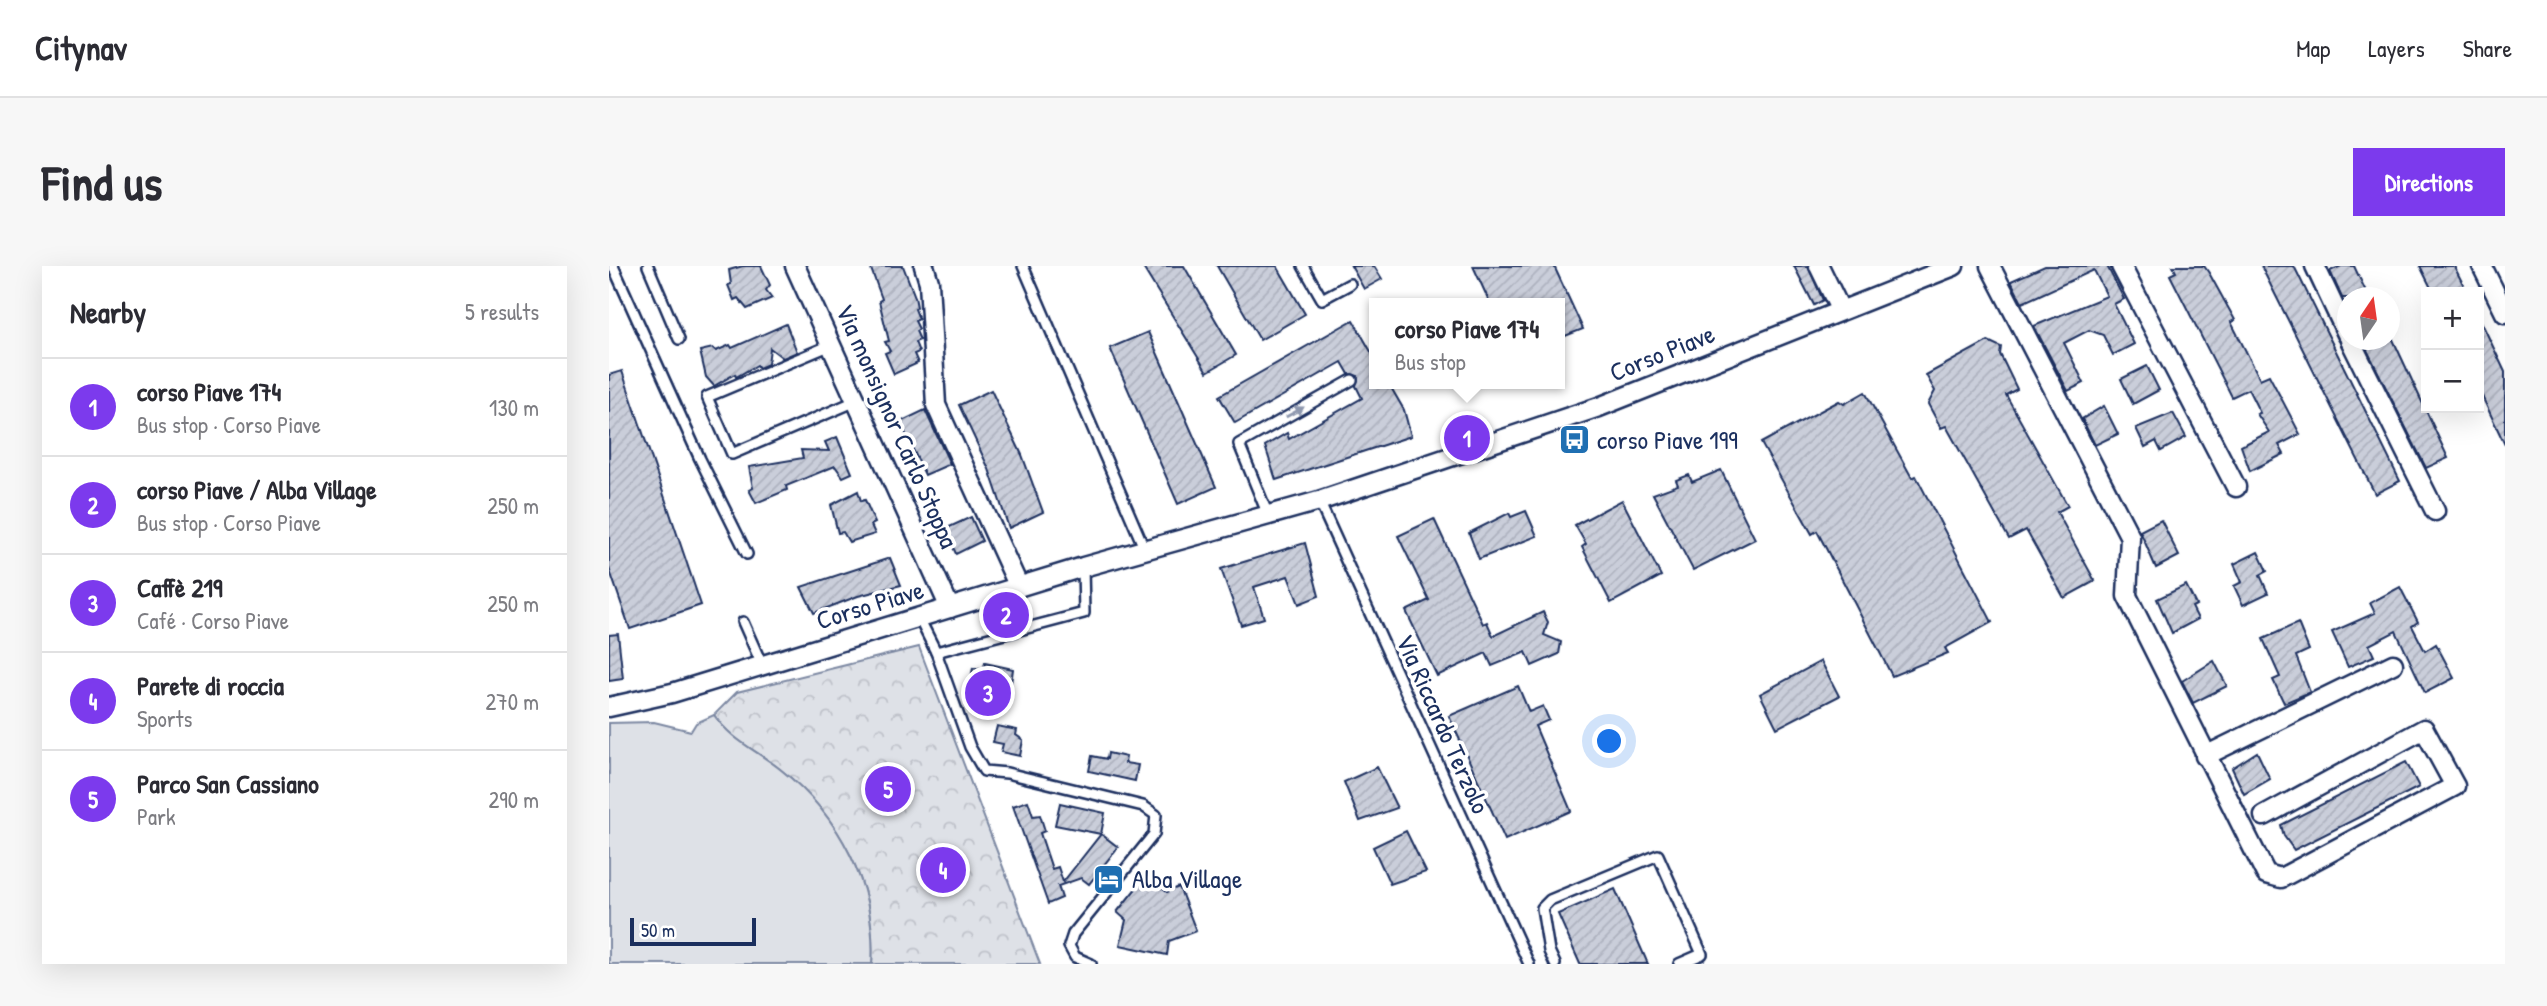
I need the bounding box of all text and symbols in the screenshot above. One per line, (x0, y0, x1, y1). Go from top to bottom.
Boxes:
text: Citynav (35, 26, 127, 70)
text: Map (2296, 32, 2330, 64)
text: Layers (2368, 32, 2425, 64)
text: Share (2463, 32, 2512, 64)
button: Directions (2353, 148, 2505, 216)
text: Find us (42, 149, 162, 215)
north arrow (2337, 287, 2400, 350)
map controls (2421, 287, 2484, 413)
button: + (2421, 287, 2484, 350)
text: Nearby (70, 292, 146, 332)
text: 5 results (465, 296, 539, 327)
street label: Via monsignor Carlo Stoppa (828, 298, 967, 553)
popup (1369, 298, 1565, 389)
text: corso Piave 174 (1395, 311, 1539, 346)
street label: Corso Piave (1604, 316, 1720, 389)
text: Bus stop (1395, 346, 1466, 377)
button: − (2421, 350, 2484, 413)
text: corso Piave 174 (137, 374, 281, 409)
text: 1 (89, 392, 97, 423)
text: 130 m (489, 392, 539, 423)
one-way arrow (1286, 406, 1305, 418)
text: Bus stop · Corso Piave (137, 409, 321, 440)
pin: 1 (1444, 412, 1490, 464)
place label: corso Piave 199 (1597, 422, 1738, 457)
bus stop icon: corso Piave 199 (1557, 423, 1591, 457)
text: corso Piave / Alba Village (137, 472, 377, 507)
text: 2 (88, 490, 98, 521)
text: 250 m (487, 490, 539, 521)
text: Bus stop · Corso Piave (137, 507, 321, 538)
text: Caffè 219 (137, 570, 223, 605)
street label: Corso Piave (812, 572, 928, 637)
text: 3 (88, 588, 98, 619)
text: 250 m (487, 588, 539, 619)
pin: 2 (983, 589, 1029, 641)
text: Café · Corso Piave (137, 605, 289, 636)
street label: Via Riccardo Terzolo (1388, 629, 1499, 819)
pin: 3 (965, 667, 1011, 719)
text: Parete di roccia (137, 668, 284, 703)
text: 4 (89, 686, 97, 717)
text: 270 m (486, 686, 539, 717)
text: Sports (137, 703, 192, 734)
your location (1592, 724, 1626, 758)
pin: 5 (865, 763, 911, 815)
text: Parco San Cassiano (137, 766, 319, 801)
text: 5 (88, 784, 98, 815)
text: 290 m (489, 784, 539, 815)
text: Park (137, 801, 175, 832)
pin: 4 (920, 844, 966, 896)
place label: Alba Village (1132, 861, 1242, 896)
hotel icon: Alba Village (1092, 862, 1126, 896)
scale bar (630, 915, 756, 947)
text: 50 m (641, 917, 675, 943)

